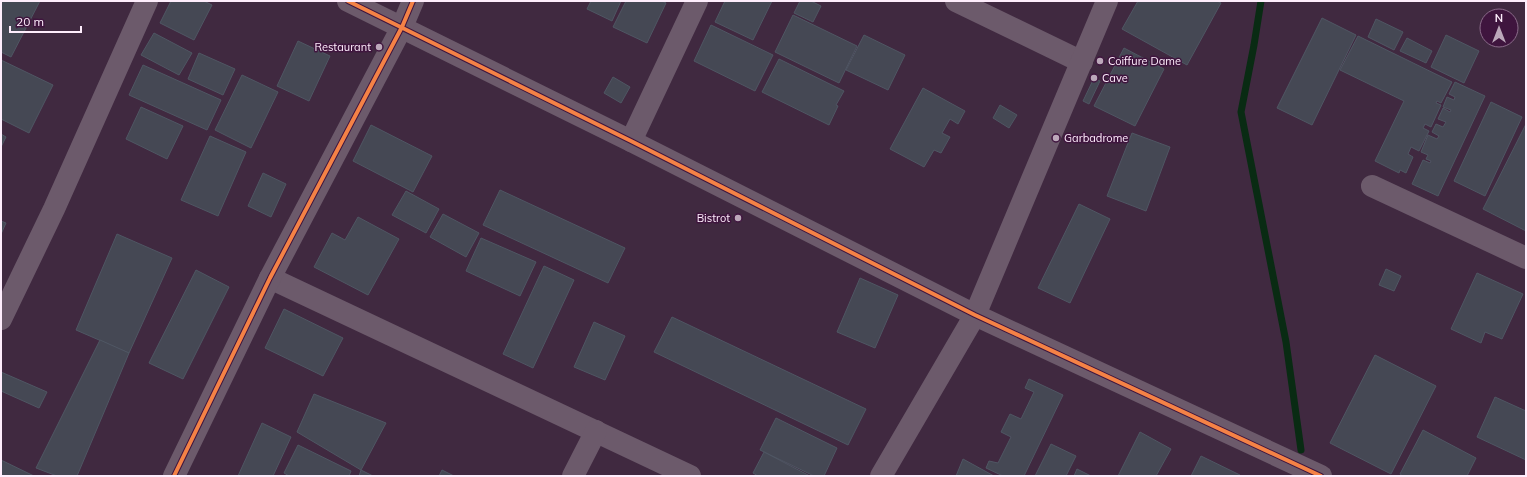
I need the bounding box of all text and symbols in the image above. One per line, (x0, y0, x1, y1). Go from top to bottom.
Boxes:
scale bar (10, 8, 81, 34)
north arrow (1479, 8, 1519, 48)
text: N (1495, 11, 1503, 25)
text: 20 m (16, 14, 44, 29)
place label: Restaurant (314, 40, 371, 54)
marker: Restaurant (374, 42, 384, 52)
place label: Coiffure Dame (1108, 54, 1181, 68)
marker: Coiffure Dame (1095, 56, 1105, 66)
place label: Cave (1102, 71, 1128, 85)
marker: Cave (1089, 73, 1099, 83)
place label: Garbadrome (1064, 131, 1128, 145)
marker: Garbadrome (1051, 133, 1061, 143)
place label: Bistrot (697, 211, 730, 225)
marker: Bistrot (733, 213, 743, 223)

